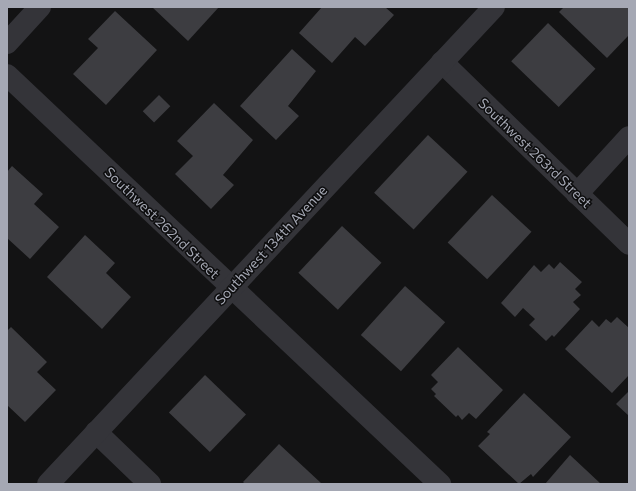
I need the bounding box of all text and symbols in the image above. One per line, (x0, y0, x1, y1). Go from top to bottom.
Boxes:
street label: Southwest 263rd Street (475, 95, 595, 211)
street label: Southwest 262nd Street (101, 164, 223, 282)
street label: Southwest 134th Avenue (211, 182, 331, 308)

